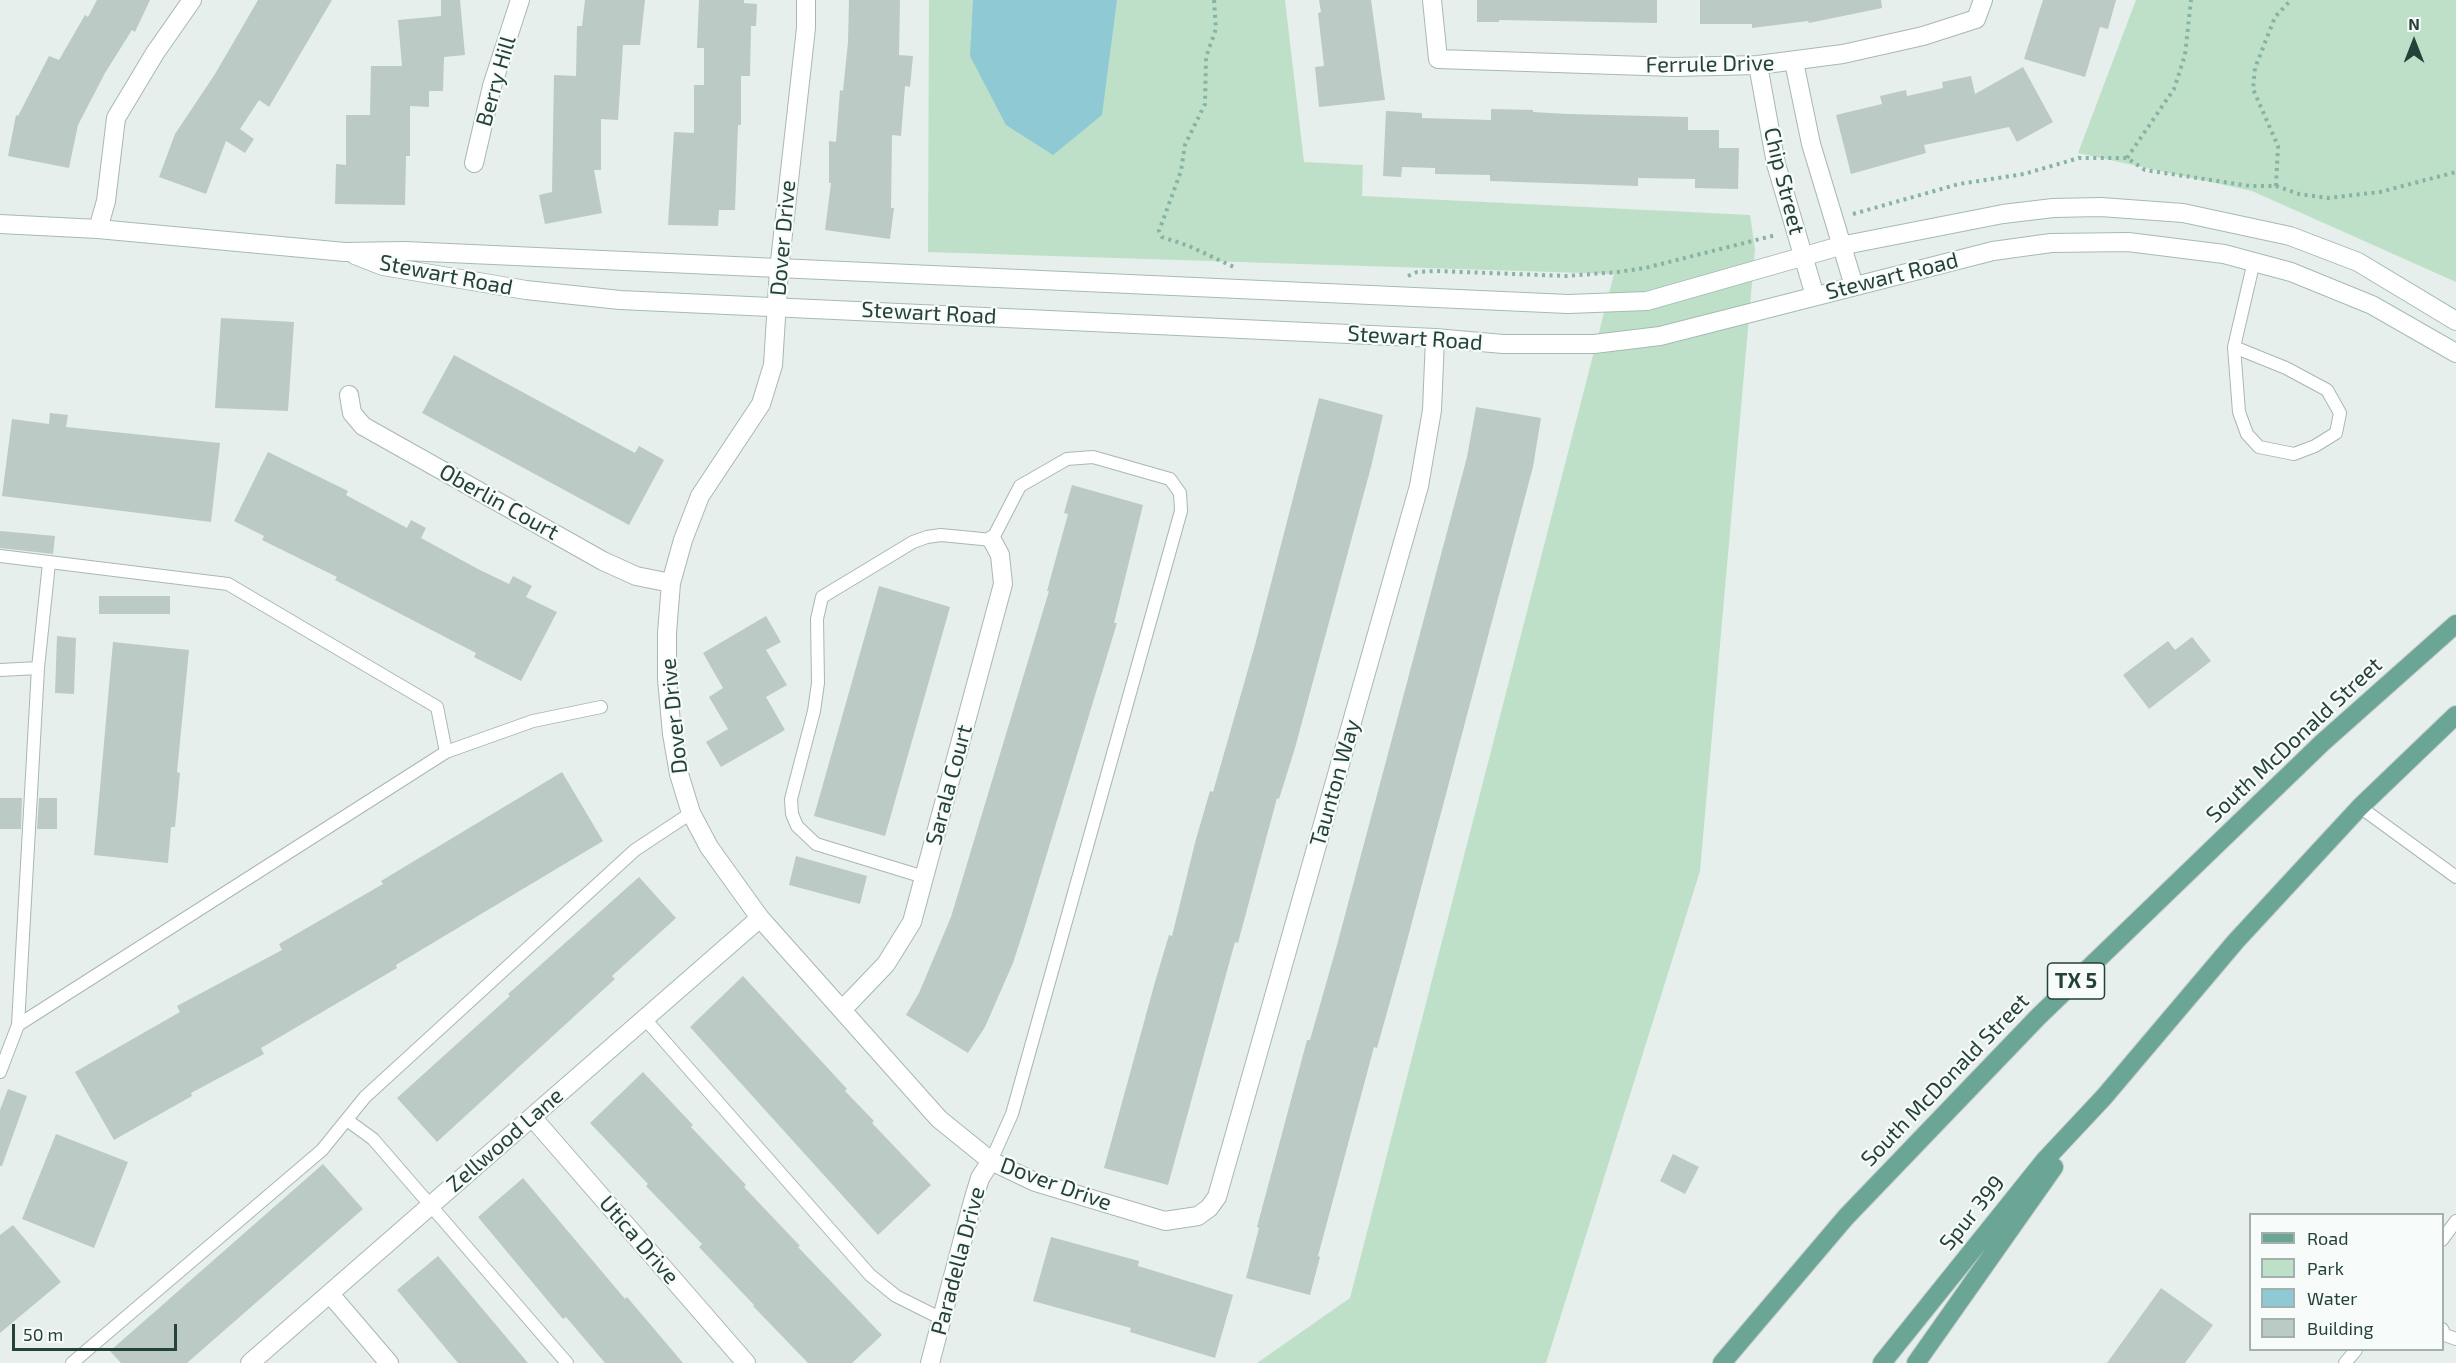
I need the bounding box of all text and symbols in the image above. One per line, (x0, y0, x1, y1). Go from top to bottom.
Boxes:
north arrow (2384, 12, 2444, 72)
text: N (2408, 14, 2420, 33)
street label: Berry Hill (471, 33, 521, 129)
street label: Ferrule Drive (1645, 50, 1775, 78)
street label: Chip Street (1758, 125, 1810, 237)
street label: Dover Drive (765, 179, 801, 297)
street label: Stewart Road (1823, 247, 1961, 305)
street label: Stewart Road (377, 249, 515, 301)
street label: Stewart Road (861, 296, 997, 330)
street label: Stewart Road (1347, 320, 1483, 356)
street label: Oberlin Court (435, 458, 563, 546)
street label: South McDonald Street (2201, 652, 2387, 828)
street label: Dover Drive (655, 657, 693, 775)
street label: Taunton Way (1304, 716, 1366, 850)
street label: Sarala Court (920, 722, 978, 848)
road number: TX 5 (2048, 963, 2104, 999)
street label: South McDonald Street (1855, 988, 2035, 1172)
street label: Zellwood Lane (441, 1082, 569, 1198)
street label: Dover Drive (997, 1152, 1115, 1216)
street label: Spur 399 (1934, 1170, 2010, 1256)
street label: Paradella Drive (926, 1184, 990, 1338)
street label: Utica Drive (593, 1190, 685, 1290)
legend (2249, 1213, 2444, 1351)
text: Road (2307, 1227, 2348, 1249)
text: Park (2307, 1257, 2344, 1279)
text: Water (2307, 1287, 2357, 1309)
scale bar (15, 1312, 180, 1350)
text: Building (2307, 1317, 2374, 1339)
text: 50 m (23, 1323, 63, 1345)

